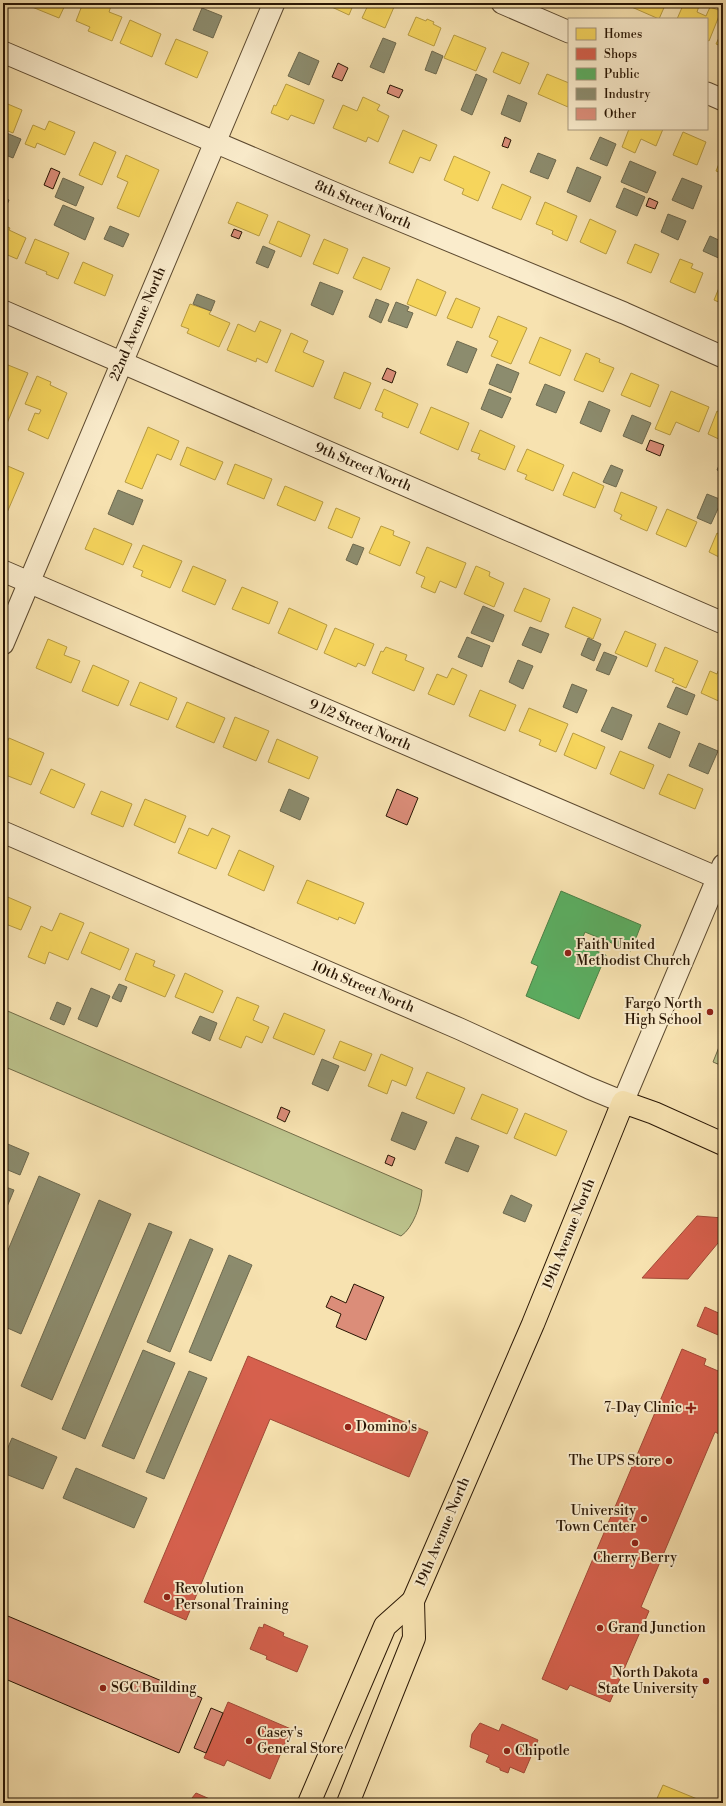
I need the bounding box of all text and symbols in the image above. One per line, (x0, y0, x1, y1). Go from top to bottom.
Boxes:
legend (568, 18, 708, 130)
text: Homes (604, 27, 642, 42)
text: Shops (604, 47, 637, 62)
text: Public (604, 67, 640, 82)
text: Industry (604, 87, 651, 102)
text: Other (604, 107, 636, 122)
street label: 8th Street North (312, 176, 415, 234)
street label: 22nd Avenue North (106, 264, 170, 384)
street label: 9th Street North (312, 438, 415, 496)
street label: 9 1/2 Street North (306, 695, 415, 755)
place label: Faith United Methodist Church (576, 936, 691, 970)
marker: Faith United Methodist Church (563, 948, 573, 958)
street label: 10th Street North (309, 957, 418, 1017)
place label: Fargo North High School (624, 995, 703, 1029)
marker: Fargo North High School (705, 1007, 715, 1017)
street label: 19th Avenue North (539, 1176, 600, 1292)
place label: 7-Day Clinic (604, 1399, 682, 1417)
marker: 7-Day Clinic (685, 1402, 697, 1414)
place label: Domino's (356, 1418, 417, 1436)
marker: Domino's (343, 1422, 353, 1432)
place label: The UPS Store (569, 1452, 661, 1470)
marker: The UPS Store (664, 1456, 674, 1466)
street label: 19th Avenue North (412, 1474, 474, 1590)
place label: University Town Center (556, 1502, 636, 1536)
marker: University Town Center (639, 1514, 649, 1524)
marker: Cherry Berry (630, 1538, 640, 1548)
place label: Cherry Berry (593, 1549, 677, 1567)
place label: Revolution Personal Training (175, 1580, 290, 1614)
marker: Revolution Personal Training (162, 1592, 172, 1602)
place label: Grand Junction (608, 1619, 706, 1637)
marker: Grand Junction (595, 1623, 605, 1633)
place label: North Dakota State University (598, 1664, 699, 1698)
marker: North Dakota State University (701, 1676, 711, 1686)
place label: SGC Building (111, 1679, 197, 1697)
marker: SGC Building (98, 1683, 108, 1693)
place label: Casey's General Store (257, 1724, 344, 1758)
marker: Casey's General Store (244, 1736, 254, 1746)
place label: Chipotle (515, 1742, 570, 1760)
marker: Chipotle (502, 1746, 512, 1756)

